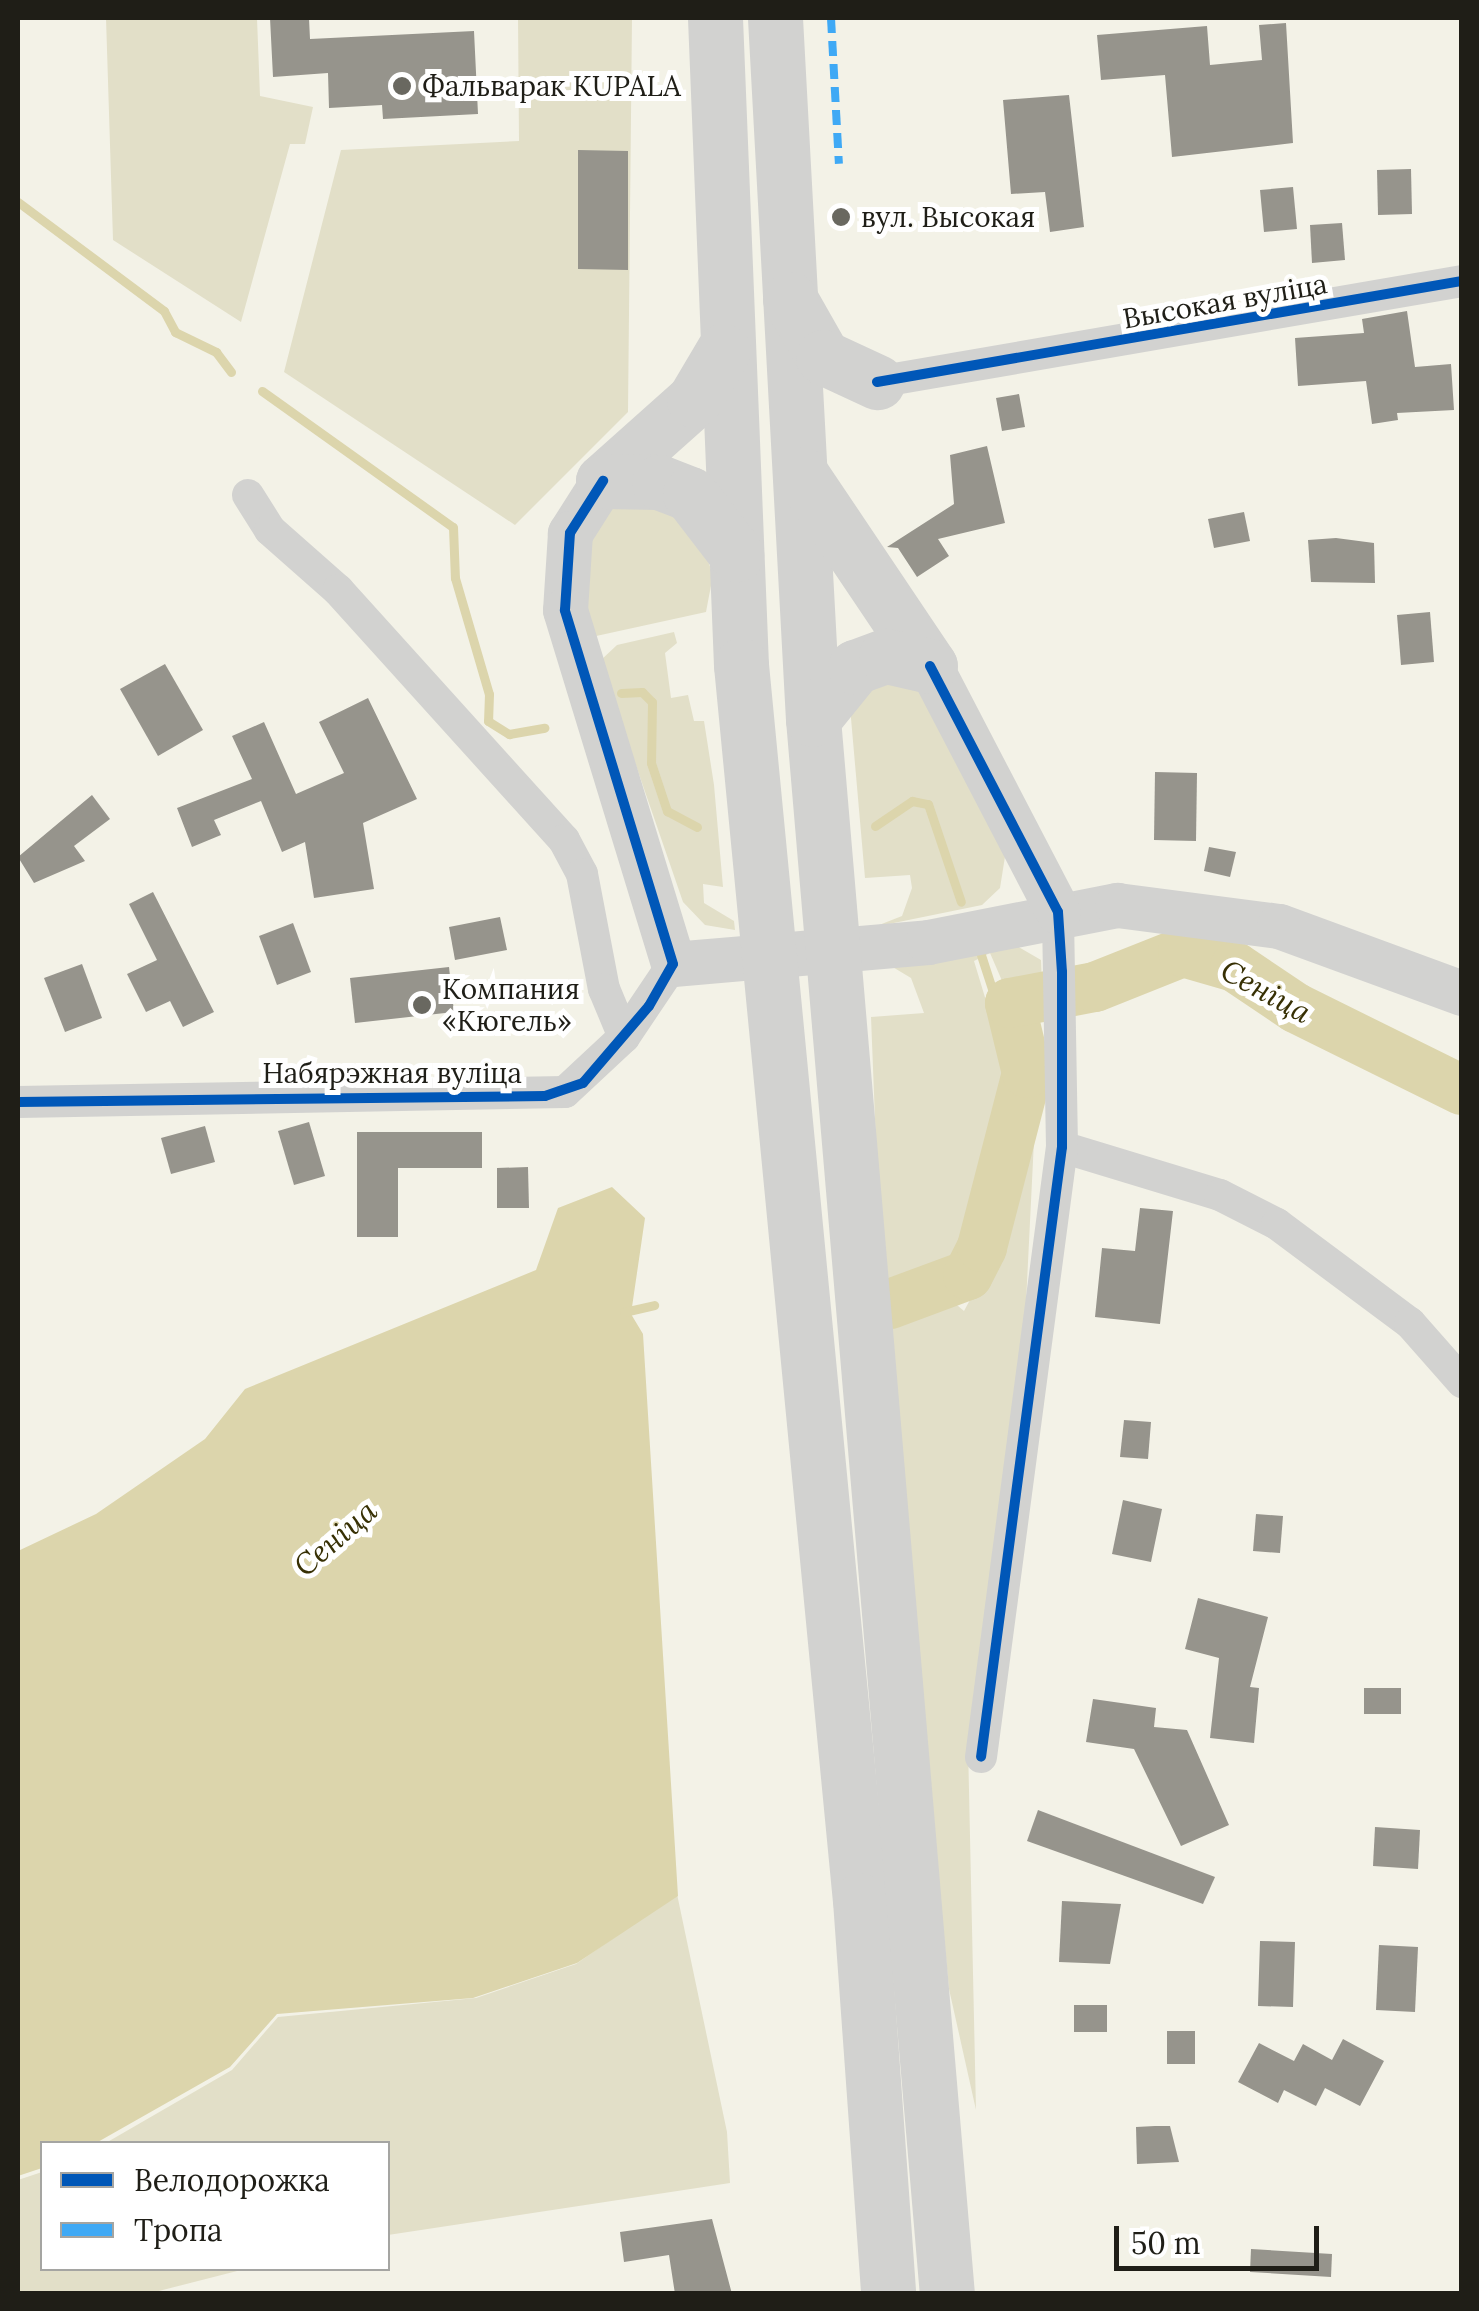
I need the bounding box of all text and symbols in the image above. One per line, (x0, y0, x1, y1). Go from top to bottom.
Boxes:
place label: Фальварак KUPALA (422, 69, 681, 103)
marker: Фальварак KUPALA (391, 75, 413, 97)
place label: вул. Высокая (861, 200, 1035, 234)
marker: вул. Высокая (830, 206, 852, 228)
street label: Высокая вуліца (1120, 266, 1330, 336)
water label: Сеніца (1215, 952, 1317, 1030)
place label: Компания «Кюгель» (442, 972, 580, 1038)
marker: Компания «Кюгель» (411, 994, 433, 1016)
street label: Набярэжная вуліца (262, 1056, 522, 1090)
water label: Сеніца (286, 1492, 384, 1584)
legend (40, 2141, 390, 2271)
text: Велодорожка (134, 2161, 330, 2199)
scale bar (1119, 2206, 1324, 2268)
text: Тропа (134, 2211, 223, 2249)
text: 50 m (1131, 2224, 1201, 2262)

